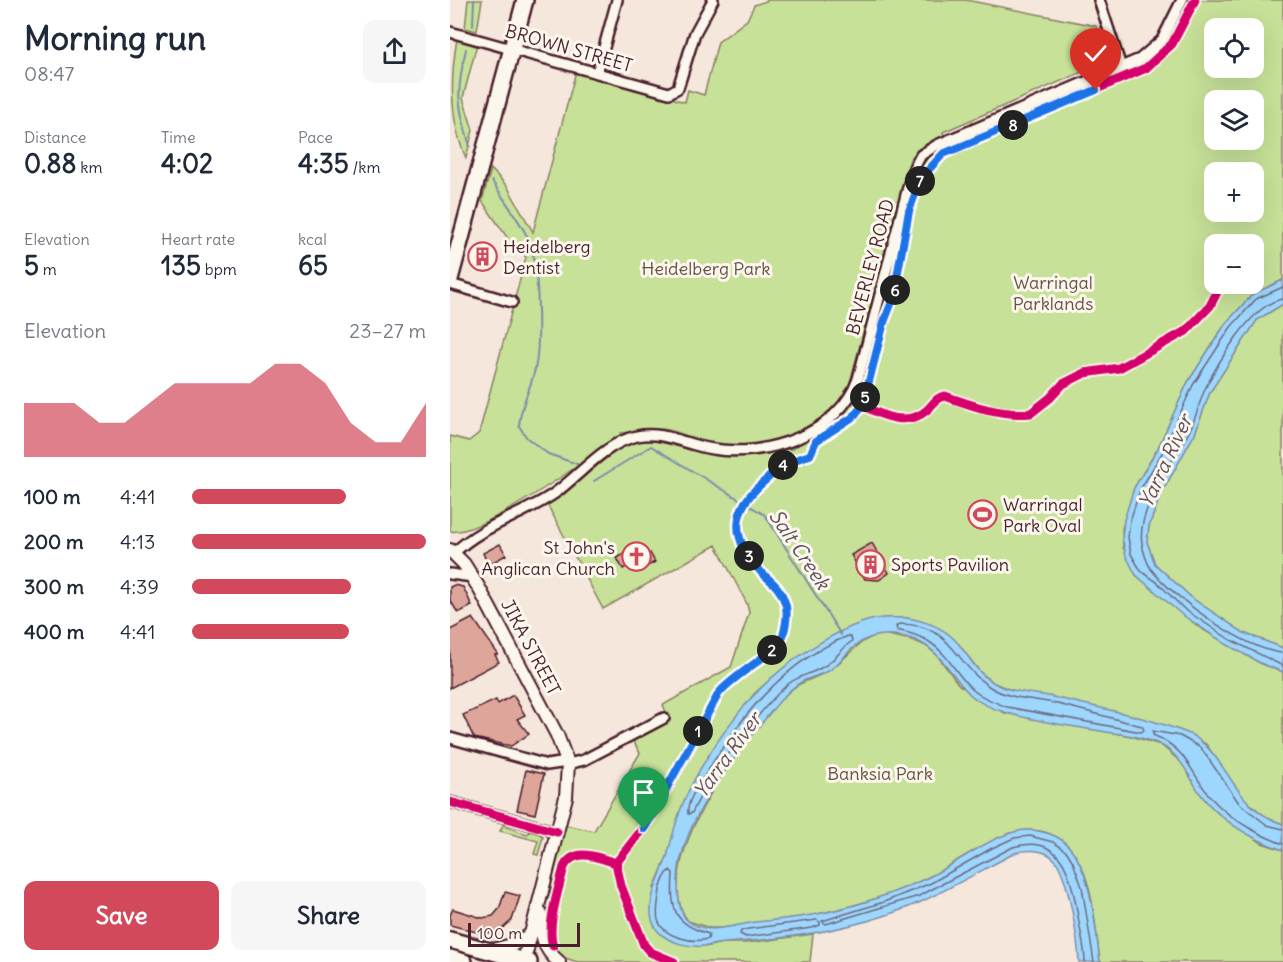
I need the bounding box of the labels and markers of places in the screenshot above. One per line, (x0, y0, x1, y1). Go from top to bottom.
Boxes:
pin (1070, 28, 1121, 90)
pin: 8 (998, 110, 1028, 140)
pin: 7 (905, 166, 935, 196)
place label: Heidelberg Dentist (503, 235, 591, 279)
building icon: Heidelberg Dentist (466, 240, 498, 272)
pin: 6 (880, 275, 910, 305)
pin: 5 (850, 382, 880, 412)
pin: 4 (768, 450, 798, 480)
place label: Warringal Park Oval (1003, 493, 1083, 537)
sports icon: Warringal Park Oval (966, 498, 998, 530)
place label: St John's Anglican Church (482, 536, 615, 580)
church icon: St John's Anglican Church (620, 541, 652, 573)
pin: 3 (734, 541, 764, 571)
building icon: Sports Pavilion (854, 548, 886, 580)
place label: Sports Pavilion (891, 553, 1009, 576)
pin: 2 (757, 635, 787, 665)
pin: 1 (683, 716, 713, 746)
pin (618, 767, 669, 829)

